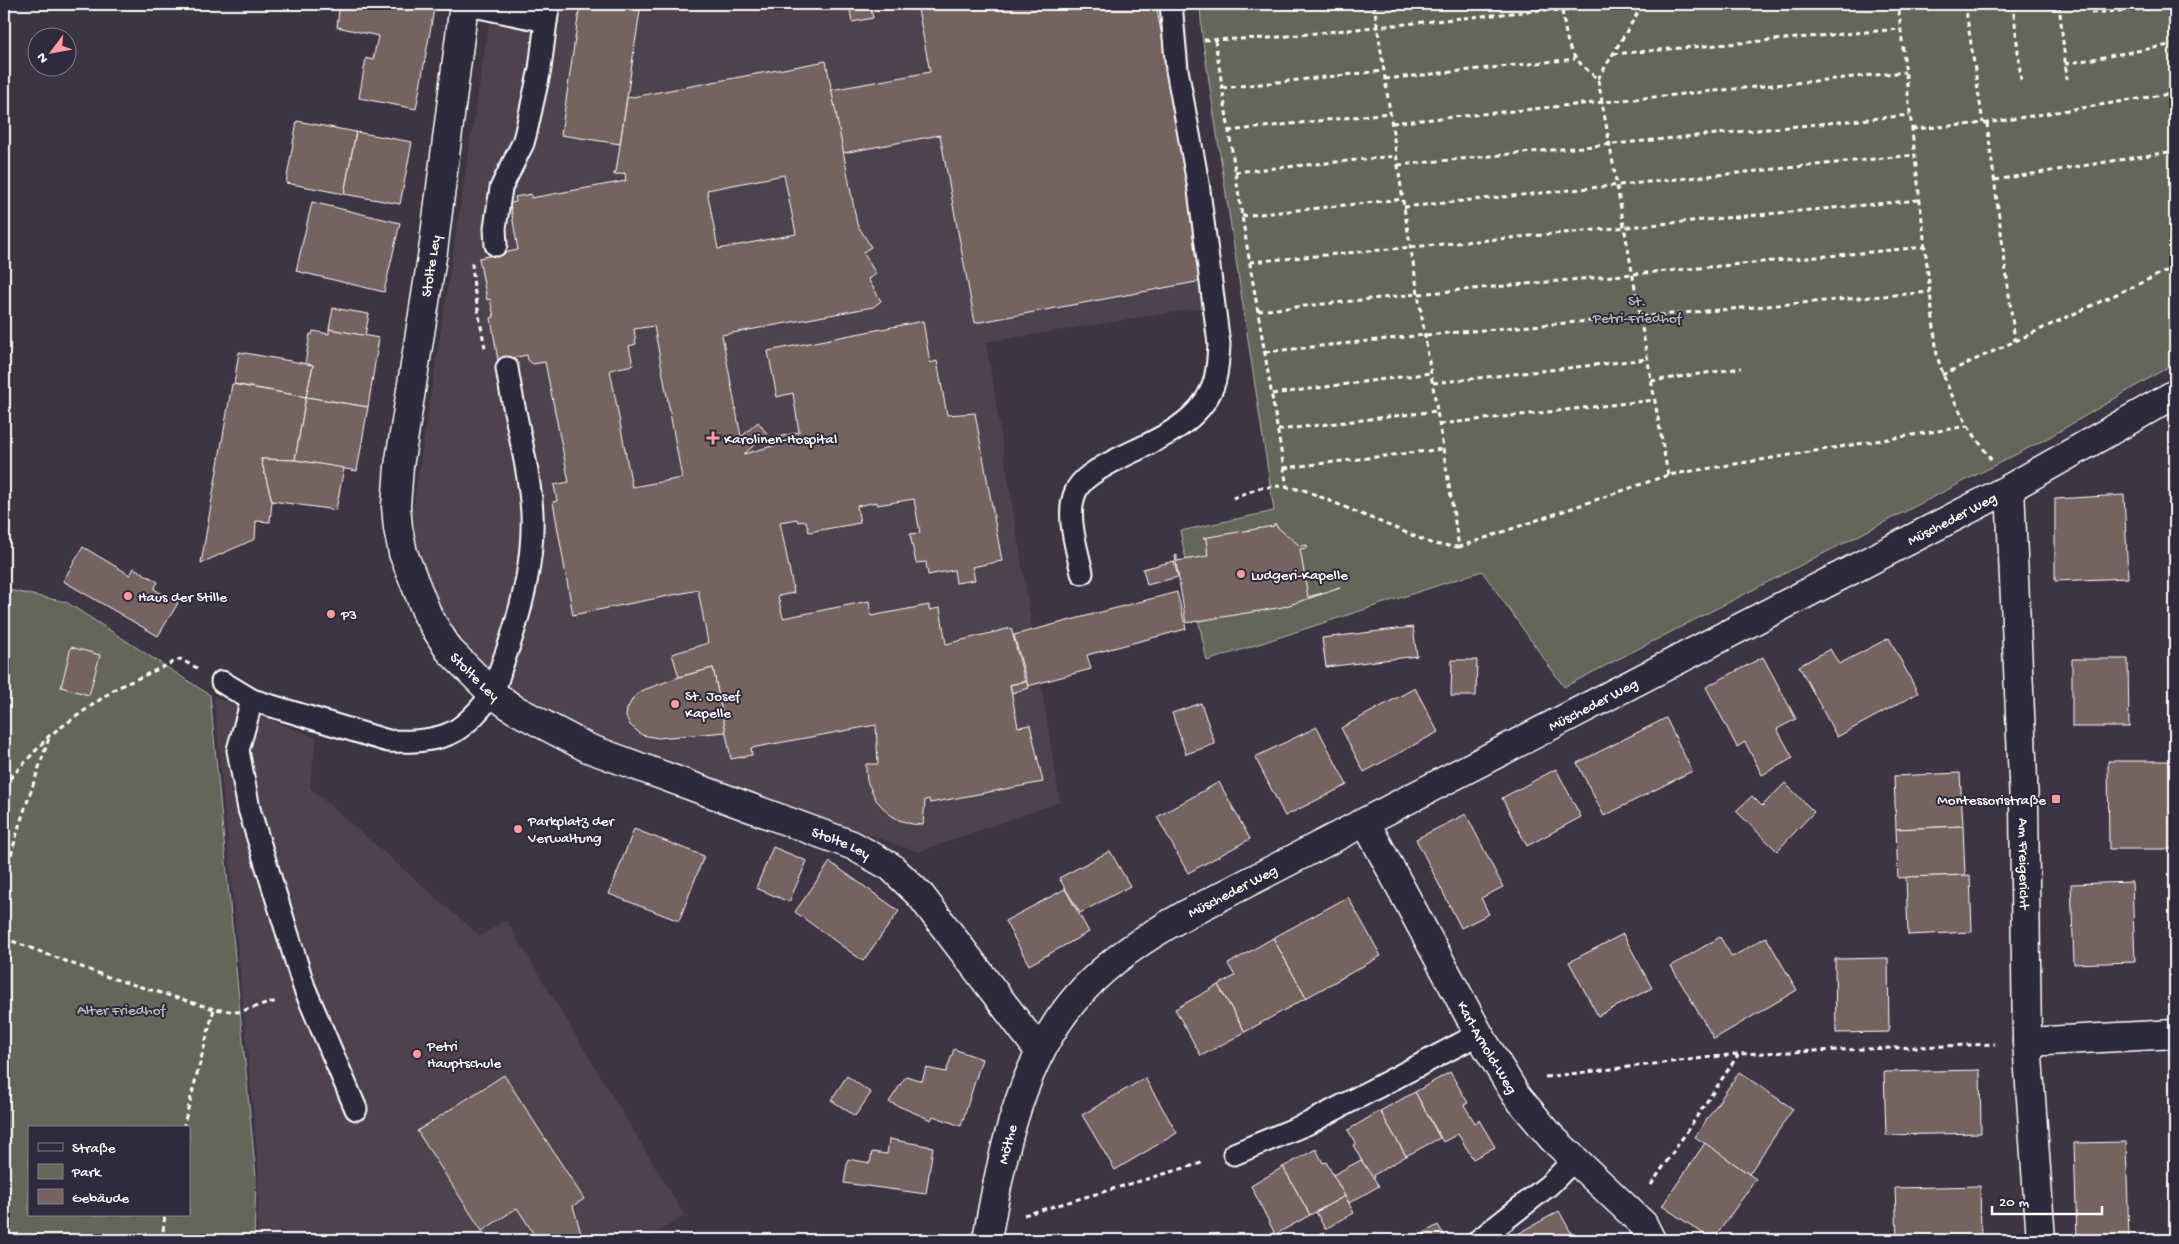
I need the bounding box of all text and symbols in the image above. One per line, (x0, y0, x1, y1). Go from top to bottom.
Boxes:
north arrow (28, 28, 78, 78)
text: N (33, 49, 53, 66)
street label: Stolte Ley (418, 234, 446, 298)
park label: St. Petri-Friedhof (1592, 293, 1683, 328)
marker: Karolinen-Hospital (706, 431, 720, 445)
place label: Karolinen-Hospital (724, 431, 837, 449)
street label: Müscheder Weg (1905, 489, 2000, 551)
place label: Ludgeri-Kapelle (1251, 567, 1348, 585)
marker: Ludgeri-Kapelle (1235, 568, 1247, 580)
place label: Haus der Stille (138, 589, 227, 607)
marker: Haus der Stille (122, 590, 134, 602)
place label: P3 (340, 607, 357, 625)
marker: P3 (325, 608, 337, 620)
street label: Stolte Ley (445, 649, 502, 707)
street label: Müscheder Weg (1546, 675, 1642, 736)
place label: St. Josef Kapelle (685, 688, 741, 723)
marker: St. Josef Kapelle (669, 698, 681, 710)
place label: Montessoristraße (1937, 792, 2046, 810)
marker: Montessoristraße (2050, 793, 2062, 805)
place label: Parkplatz der Verwaltung (527, 813, 615, 848)
street label: Am Freigericht (2013, 818, 2032, 911)
marker: Parkplatz der Verwaltung (512, 823, 524, 835)
street label: Stolte Ley (809, 824, 874, 865)
street label: Müscheder Weg (1185, 862, 1281, 923)
street label: Karl-Arnold-Weg (1452, 998, 1520, 1098)
park label: Alter Friedhof (77, 1002, 166, 1020)
place label: Petri Hauptschule (426, 1038, 501, 1073)
marker: Petri Hauptschule (411, 1048, 423, 1060)
street label: Möthe (995, 1122, 1023, 1166)
legend (28, 1126, 190, 1216)
text: Straße (72, 1140, 116, 1158)
text: Park (71, 1164, 102, 1182)
scale bar (1992, 1184, 2102, 1216)
text: Gebäude (72, 1190, 129, 1208)
text: 20 m (1999, 1194, 2029, 1212)

